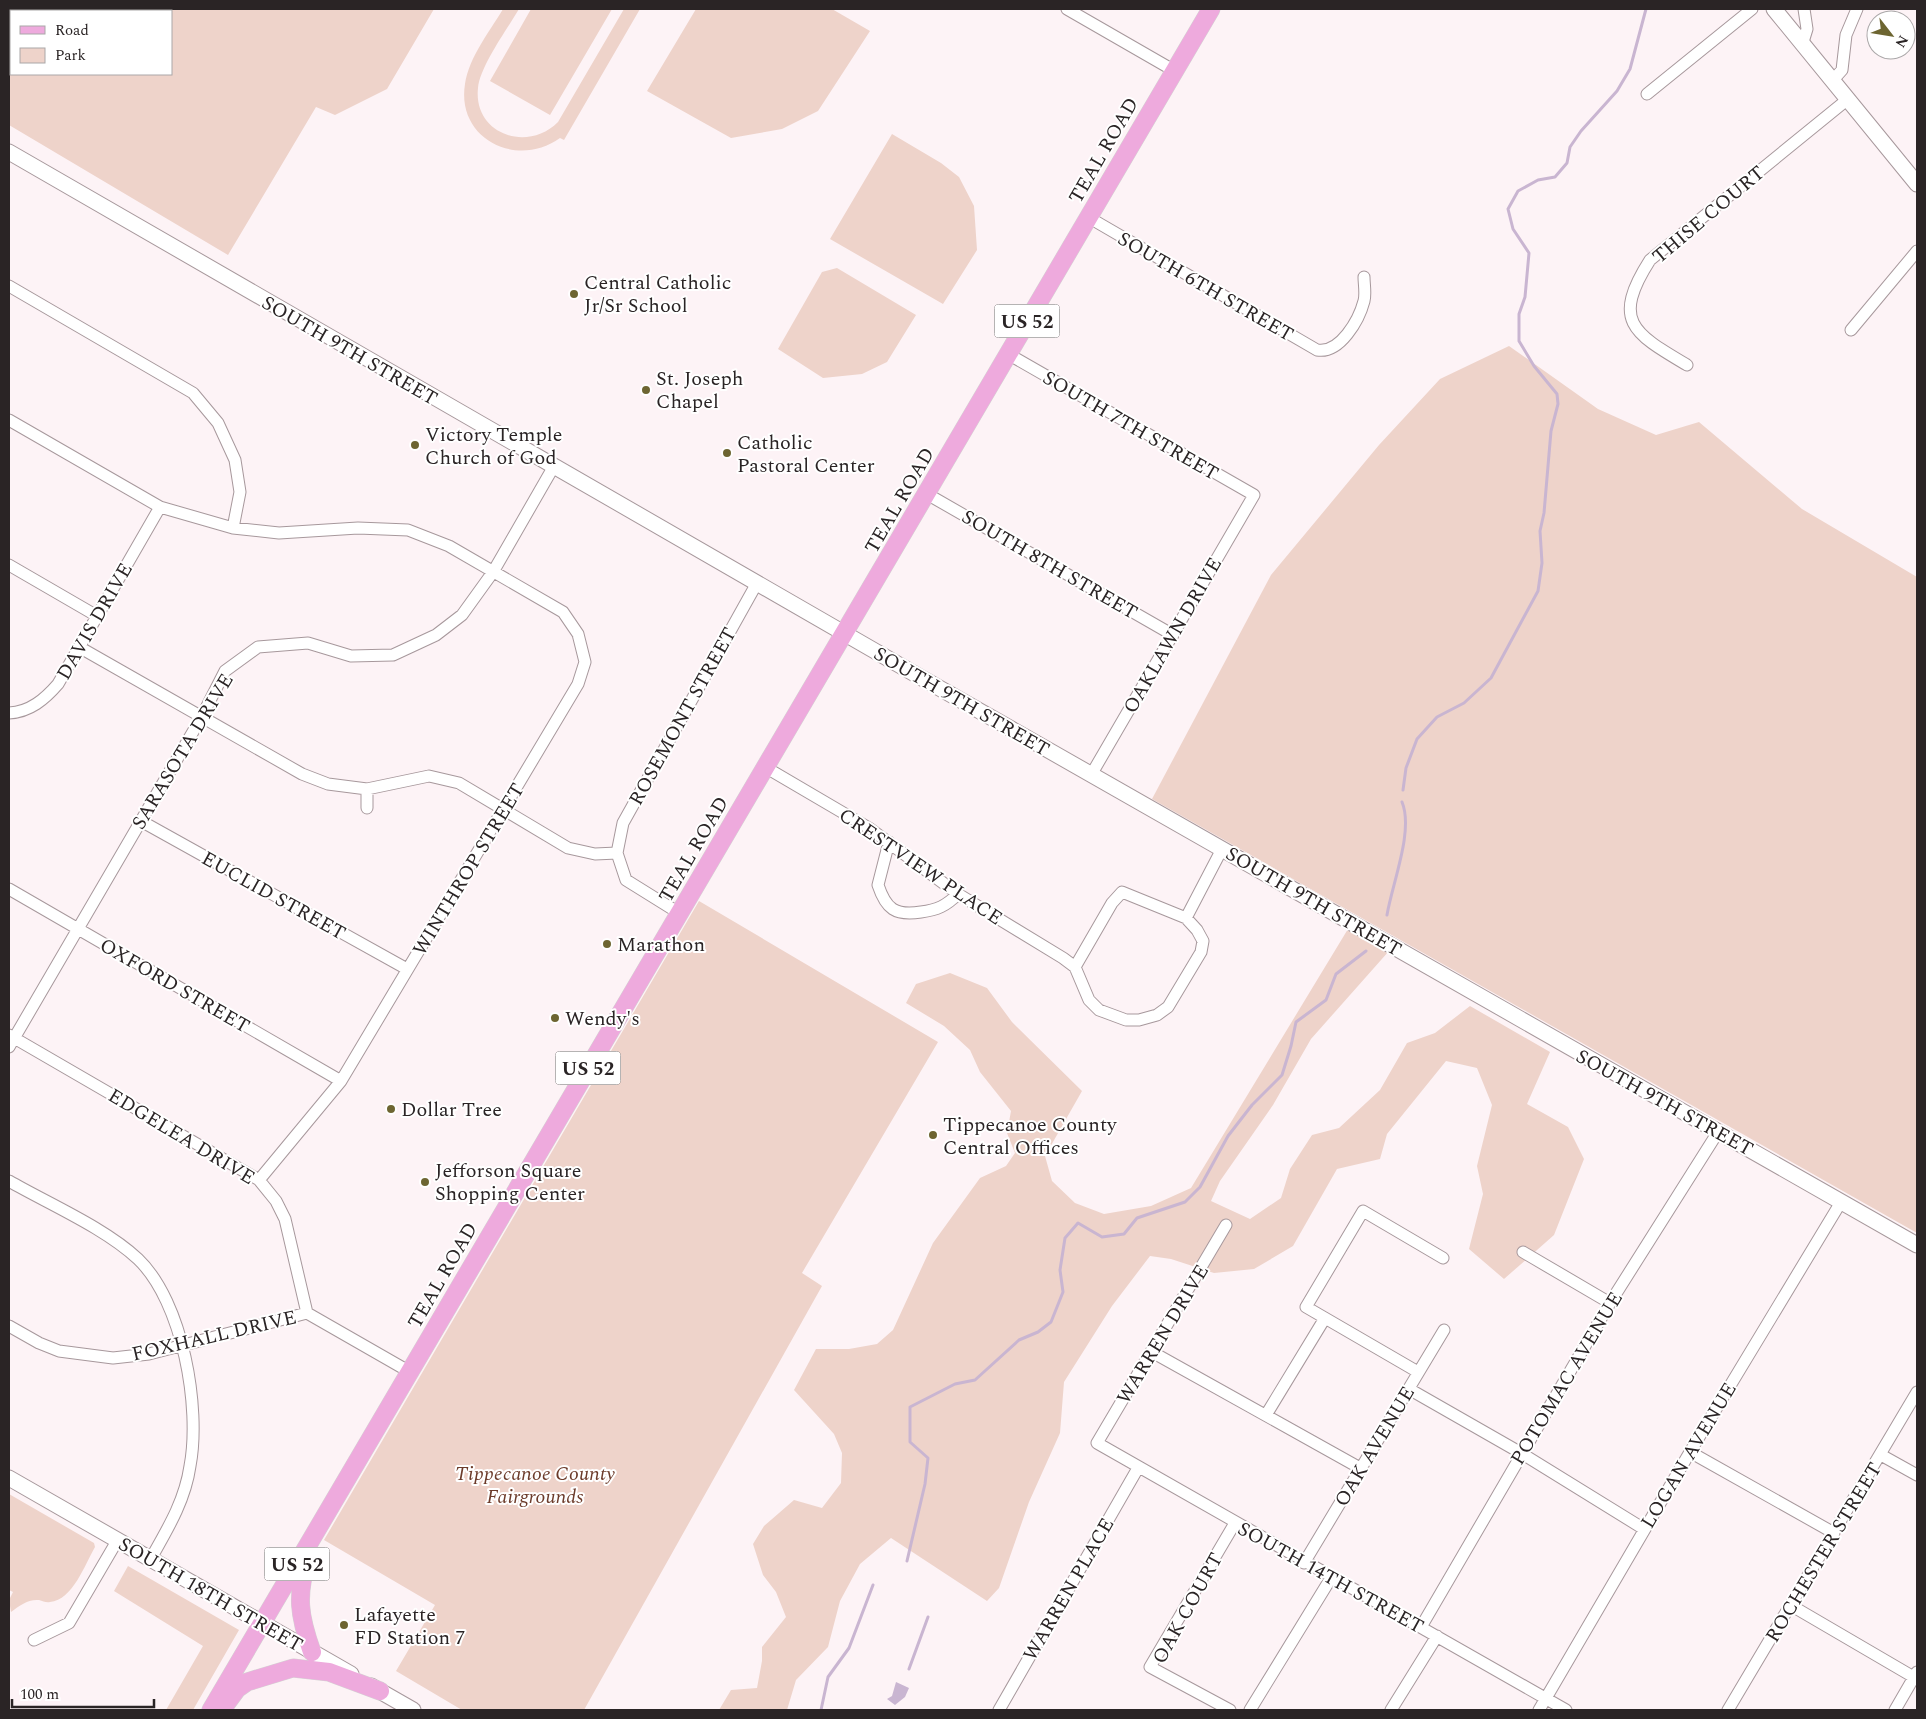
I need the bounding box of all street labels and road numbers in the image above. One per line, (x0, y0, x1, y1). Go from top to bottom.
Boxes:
street label: TEAL ROAD (1061, 92, 1146, 209)
street label: THISE COURT (1646, 159, 1772, 271)
street label: SOUTH 6TH STREET (1112, 224, 1299, 350)
street label: SOUTH 9TH STREET (256, 288, 443, 414)
road number: US 52 (994, 304, 1060, 338)
street label: SOUTH 7TH STREET (1037, 363, 1224, 489)
street label: TEAL ROAD (857, 442, 942, 559)
street label: SOUTH 8TH STREET (956, 502, 1143, 628)
street label: OAKLAWN DRIVE (1116, 552, 1230, 719)
street label: DAVIS DRIVE (49, 557, 141, 686)
street label: ROSEMONT STREET (621, 622, 744, 811)
street label: SOUTH 9TH STREET (868, 639, 1055, 765)
street label: SARASOTA DRIVE (124, 668, 241, 835)
street label: WINTHROP STREET (405, 777, 532, 962)
street label: TEAL ROAD (651, 791, 736, 908)
street label: CRESTVIEW PLACE (832, 801, 1008, 933)
street label: SOUTH 9TH STREET (1220, 839, 1407, 965)
street label: EUCLID STREET (196, 844, 351, 948)
street label: OXFORD STREET (94, 931, 255, 1041)
street label: SOUTH 9TH STREET (1570, 1042, 1759, 1164)
road number: US 52 (556, 1052, 620, 1084)
street label: EDGELEA DRIVE (102, 1081, 261, 1193)
street label: TEAL ROAD (400, 1217, 485, 1334)
street label: WARREN DRIVE (1109, 1259, 1217, 1410)
street label: POTOMAC AVENUE (1503, 1286, 1631, 1471)
street label: FOXHALL DRIVE (129, 1302, 300, 1370)
street label: LOGAN AVENUE (1633, 1377, 1744, 1534)
street label: OAK AVENUE (1327, 1381, 1423, 1513)
street label: ROCHESTER STREET (1758, 1457, 1890, 1648)
street label: WARREN PLACE (1016, 1512, 1122, 1667)
street label: SOUTH 14TH STREET (1232, 1514, 1429, 1642)
street label: SOUTH 18TH STREET (113, 1530, 308, 1660)
street label: OAK COURT (1145, 1547, 1231, 1670)
road number: US 52 (264, 1548, 330, 1580)

